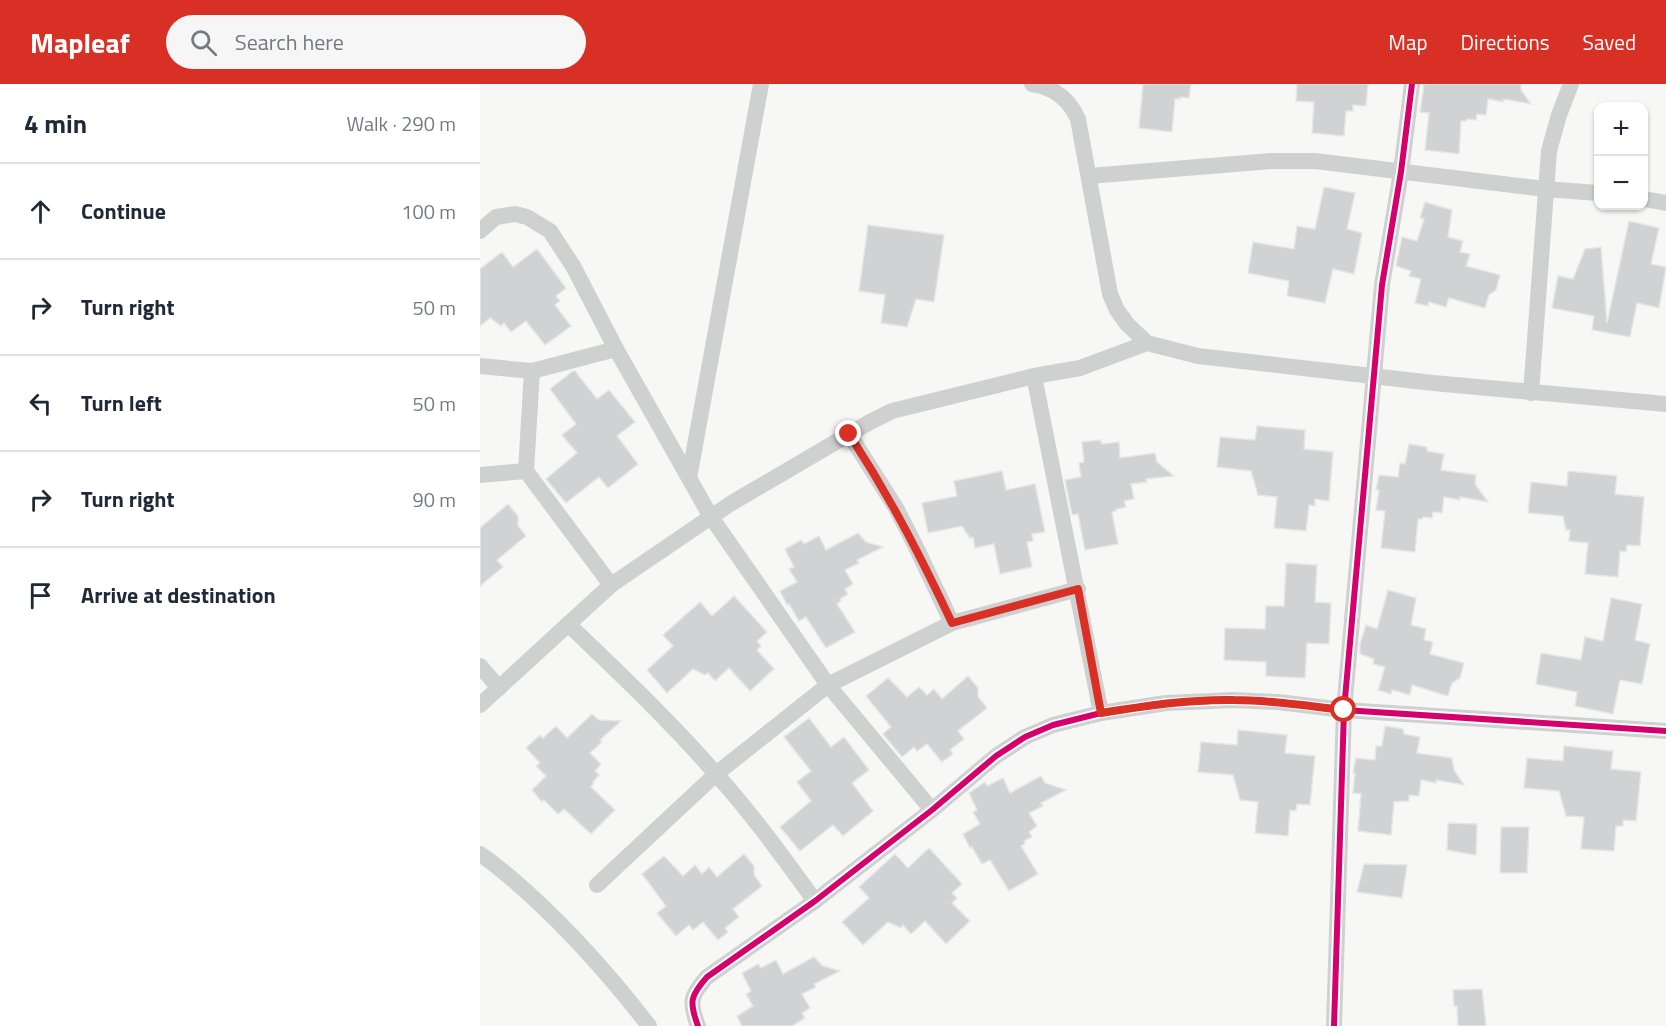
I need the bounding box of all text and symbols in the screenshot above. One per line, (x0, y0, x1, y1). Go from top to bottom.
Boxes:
search box (166, 15, 586, 69)
text: Mapleaf (30, 21, 130, 64)
text: Search here (235, 25, 344, 59)
icon: search (187, 26, 220, 59)
text: Map (1388, 26, 1428, 58)
text: Directions (1461, 26, 1550, 58)
text: Saved (1583, 26, 1636, 58)
map controls (1594, 102, 1648, 210)
button: + (1594, 102, 1648, 156)
text: 4 min (24, 104, 87, 143)
text: Walk · 290 m (347, 108, 456, 139)
button: − (1594, 156, 1648, 210)
text: Continue (81, 194, 166, 228)
icon: ahead (24, 195, 57, 228)
text: 100 m (401, 196, 456, 227)
text: Turn right (81, 290, 175, 324)
icon: right (24, 291, 57, 324)
text: 50 m (412, 292, 456, 323)
text: Turn left (81, 386, 162, 420)
icon: left (24, 387, 57, 420)
text: 50 m (412, 388, 456, 419)
route end (835, 420, 861, 446)
text: Turn right (81, 482, 175, 516)
icon: right (24, 483, 57, 516)
text: 90 m (412, 484, 456, 515)
text: Arrive at destination (81, 578, 276, 612)
icon: arrive (24, 579, 57, 612)
route start (1330, 696, 1356, 722)

